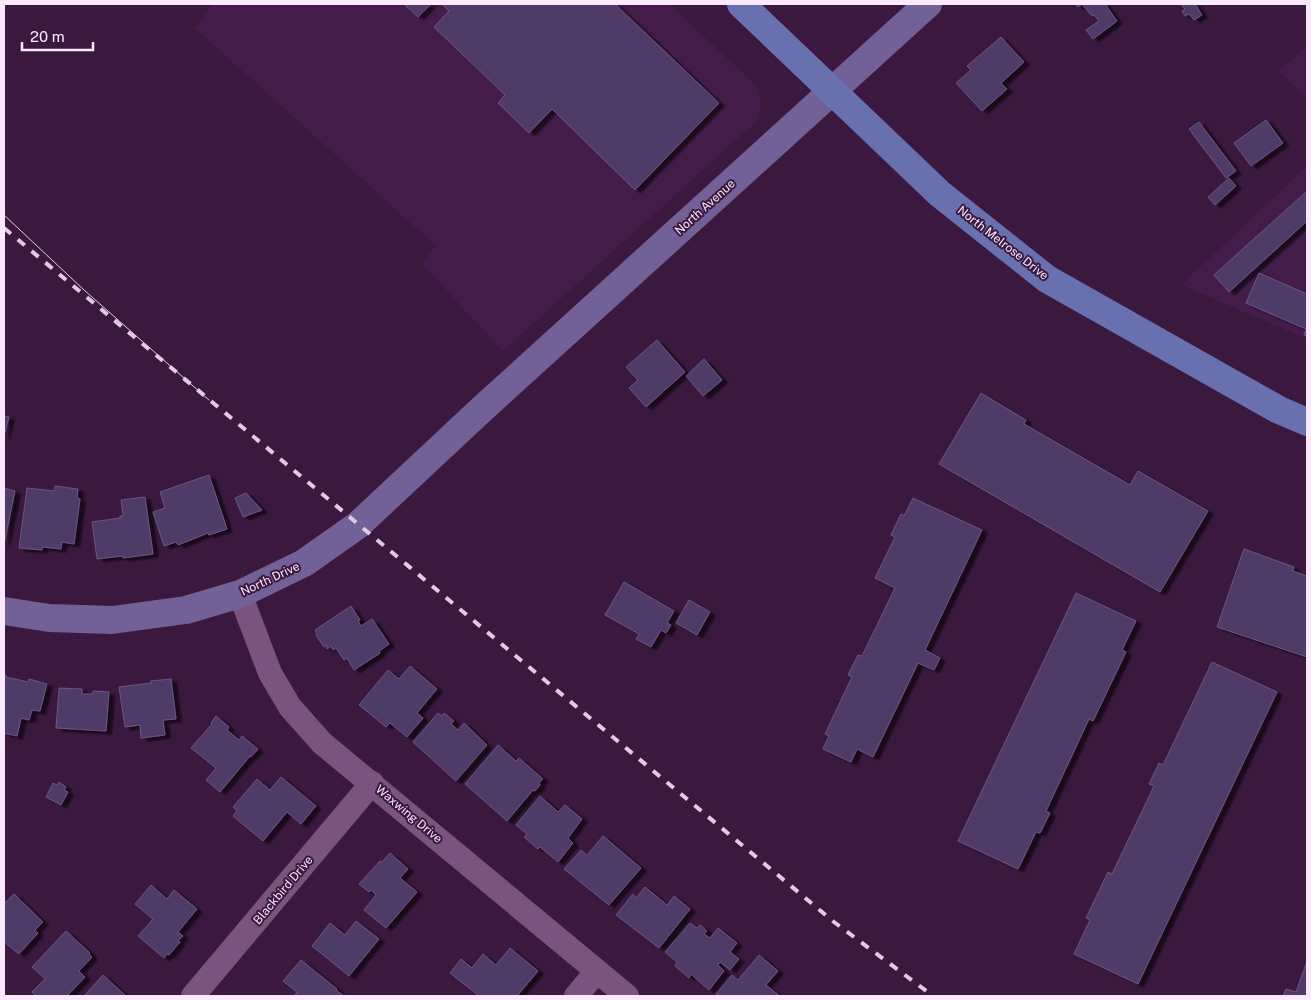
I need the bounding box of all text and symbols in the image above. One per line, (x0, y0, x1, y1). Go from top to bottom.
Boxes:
scale bar (22, 20, 94, 52)
text: 20 m (30, 28, 65, 45)
street label: North Avenue (672, 176, 738, 238)
street label: North Melrose Drive (955, 203, 1051, 283)
street label: North Drive (238, 559, 302, 599)
street label: Waxwing Drive (373, 782, 445, 846)
street label: Blackbird Drive (250, 853, 316, 927)

